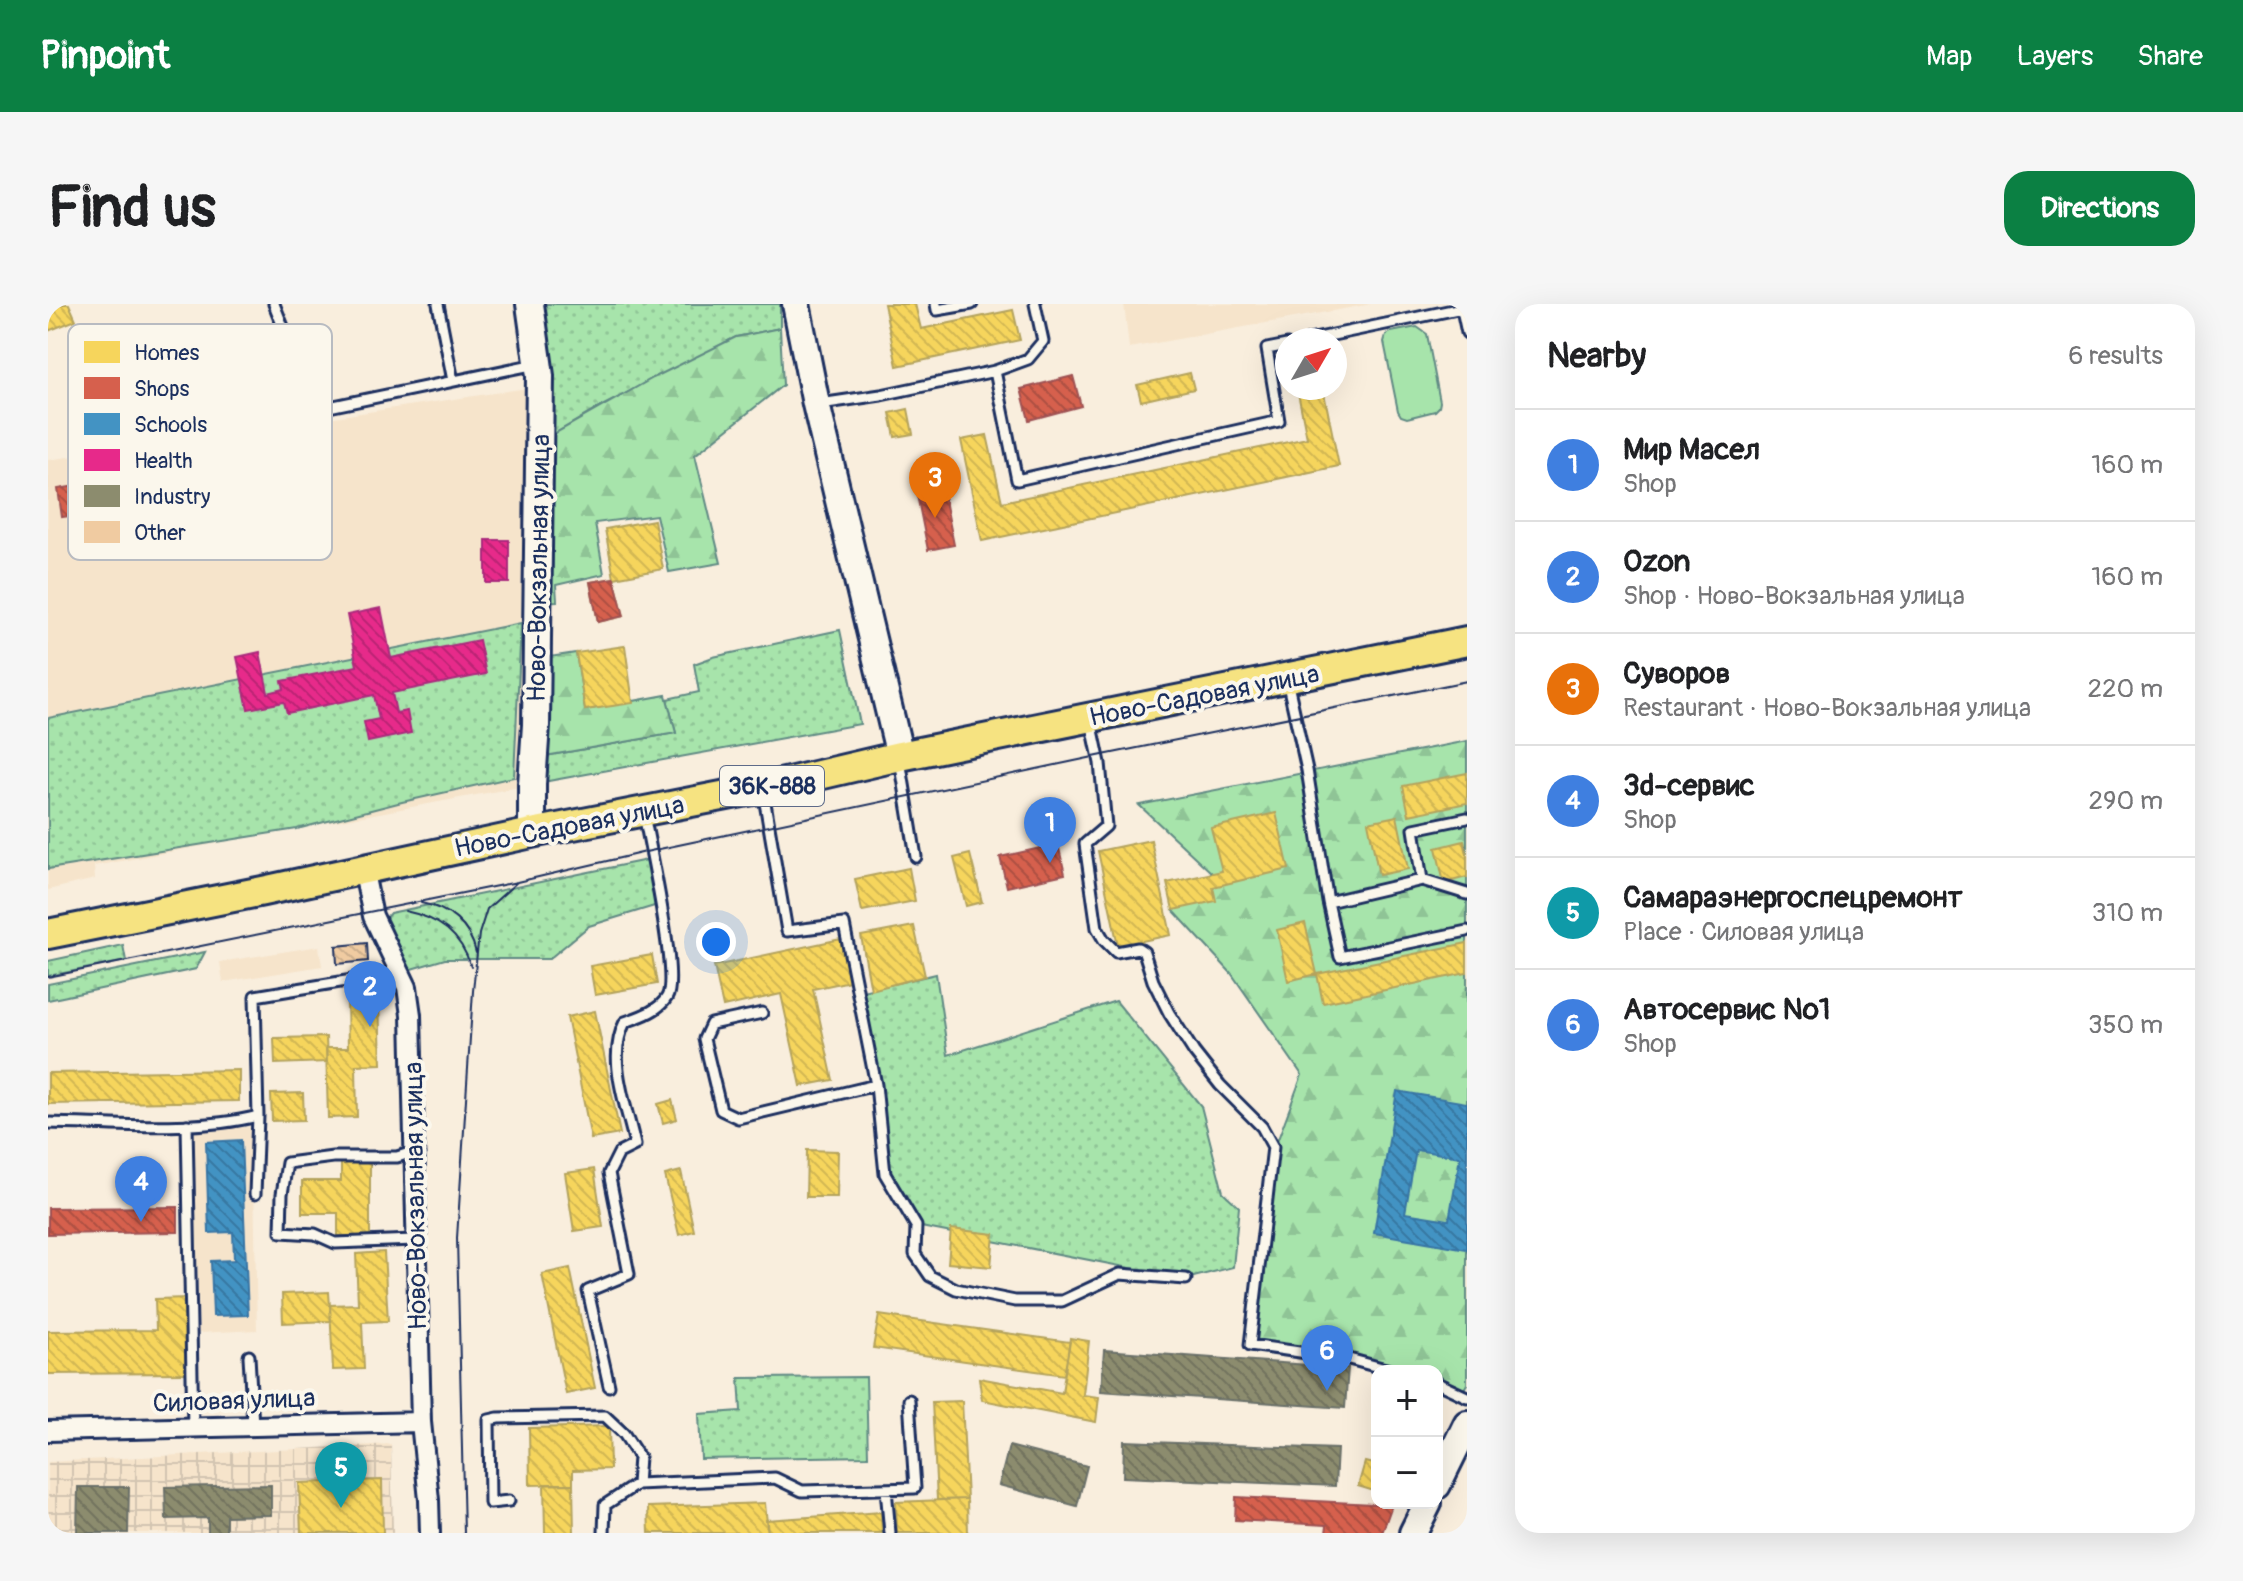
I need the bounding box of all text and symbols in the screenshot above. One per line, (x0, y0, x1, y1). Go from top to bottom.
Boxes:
text: Pinpoint (40, 32, 170, 80)
text: Map (1926, 39, 1972, 74)
text: Layers (2016, 39, 2093, 74)
text: Share (2137, 39, 2203, 74)
button: Directions (2004, 171, 2195, 246)
text: Find us (48, 174, 216, 243)
legend (68, 324, 332, 560)
north arrow (1275, 328, 1347, 400)
text: Nearby (1547, 335, 1646, 378)
text: Homes (134, 339, 199, 367)
text: 6 results (2068, 340, 2163, 372)
text: Shops (134, 375, 190, 403)
text: Schools (134, 411, 207, 439)
text: Мир Масел (1623, 431, 1760, 468)
street label: Ново-Вокзальная улица (521, 434, 557, 702)
text: Health (134, 447, 193, 475)
text: 1 (1568, 449, 1578, 481)
text: 160 m (2091, 449, 2163, 481)
pin: 3 (909, 452, 961, 518)
text: Shop (1623, 468, 1677, 500)
text: Industry (134, 483, 210, 511)
text: Other (134, 519, 186, 547)
text: Ozon (1623, 543, 1690, 580)
text: 2 (1566, 561, 1580, 593)
text: 160 m (2091, 561, 2163, 593)
text: Shop · Ново-Вокзальная улица (1623, 580, 1965, 612)
text: Суворов (1623, 655, 1730, 692)
street label: Ново-Садовая улица (1087, 658, 1322, 734)
text: 3 (1566, 673, 1580, 705)
text: 220 m (2087, 673, 2163, 705)
text: Restaurant · Ново-Вокзальная улица (1623, 692, 2031, 724)
road number: 36К-888 (720, 766, 824, 806)
text: 3d-сервис (1623, 767, 1755, 804)
text: 4 (1565, 785, 1581, 817)
text: 290 m (2089, 785, 2163, 817)
street label: Ново-Садовая улица (452, 789, 687, 865)
pin: 1 (1024, 797, 1076, 863)
text: Shop (1623, 804, 1677, 836)
text: Самараэнергоспецремонт (1623, 879, 1963, 916)
text: 5 (1566, 897, 1580, 929)
text: 310 m (2092, 897, 2163, 929)
text: Place · Силовая улица (1623, 916, 1864, 948)
your location (696, 922, 736, 962)
pin: 2 (344, 961, 396, 1027)
text: Автосервис №1 (1623, 991, 1831, 1028)
text: 6 (1565, 1009, 1581, 1041)
text: 350 m (2088, 1009, 2163, 1041)
text: Shop (1623, 1028, 1677, 1060)
street label: Ново-Вокзальная улица (398, 1062, 434, 1330)
pin: 4 (115, 1156, 167, 1222)
pin: 6 (1301, 1325, 1353, 1391)
map controls (1371, 1365, 1443, 1509)
button: + (1371, 1365, 1443, 1437)
street label: Силовая улица (152, 1382, 316, 1420)
button: − (1371, 1437, 1443, 1509)
pin: 5 (315, 1442, 367, 1508)

